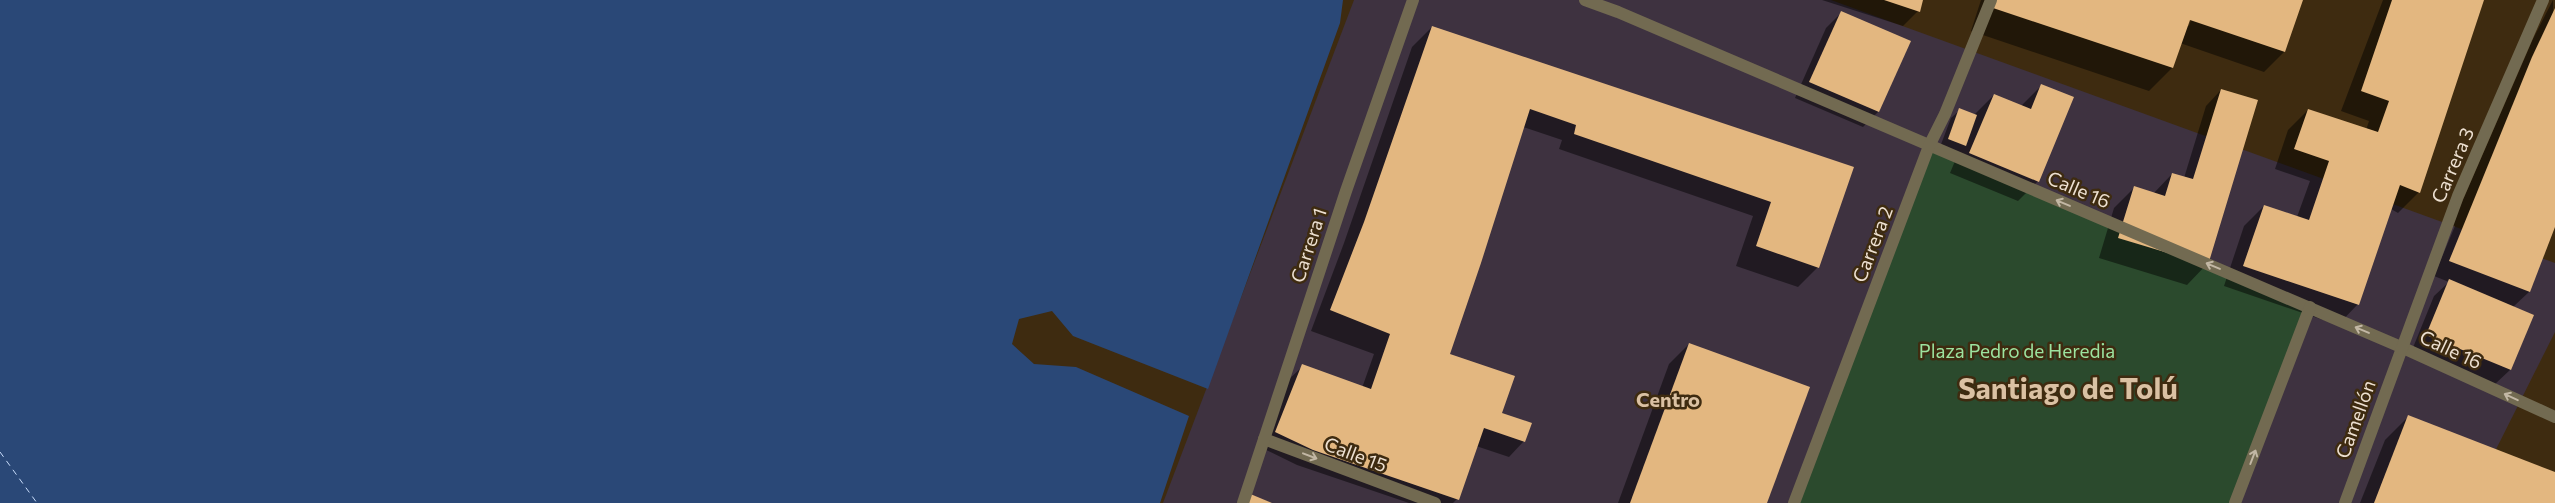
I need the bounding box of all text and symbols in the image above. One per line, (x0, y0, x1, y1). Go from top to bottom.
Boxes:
street label: Carrera 3 (2426, 124, 2478, 206)
street label: Calle 16 (2044, 166, 2114, 212)
one-way arrow (2056, 197, 2071, 206)
street label: Carrera 2 (1847, 203, 1897, 285)
street label: Carrera 1 (1285, 205, 1331, 285)
one-way arrow (2206, 261, 2221, 271)
one-way arrow (2355, 325, 2370, 335)
street label: Calle 16 (2416, 325, 2486, 373)
park label: Plaza Pedro de Heredia (1919, 339, 2115, 362)
district label: Santiago de Tolú (1958, 370, 2178, 405)
street label: Camellón (2330, 377, 2380, 461)
district label: Centro (1636, 387, 1700, 411)
one-way arrow (2504, 392, 2519, 401)
street label: Calle 15 (1321, 432, 1391, 476)
one-way arrow (2249, 450, 2258, 465)
one-way arrow (1302, 452, 1317, 461)

